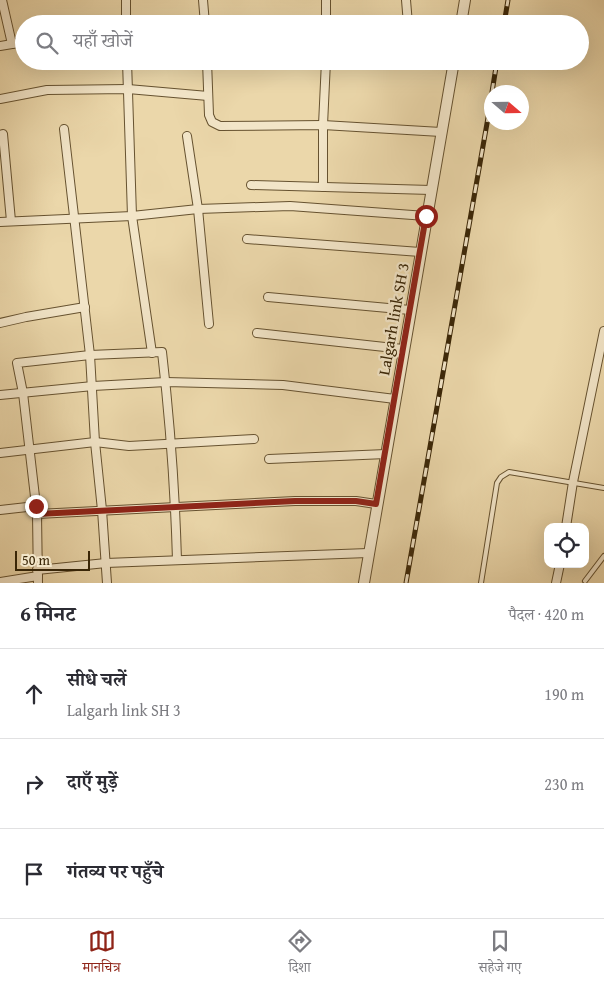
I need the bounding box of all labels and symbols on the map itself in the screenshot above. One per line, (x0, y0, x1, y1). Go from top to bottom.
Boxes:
north arrow (484, 85, 529, 130)
route start (415, 205, 438, 228)
street label: Lalgarh link SH 3 (371, 261, 415, 377)
route end (25, 495, 48, 518)
scale bar (15, 548, 90, 571)

